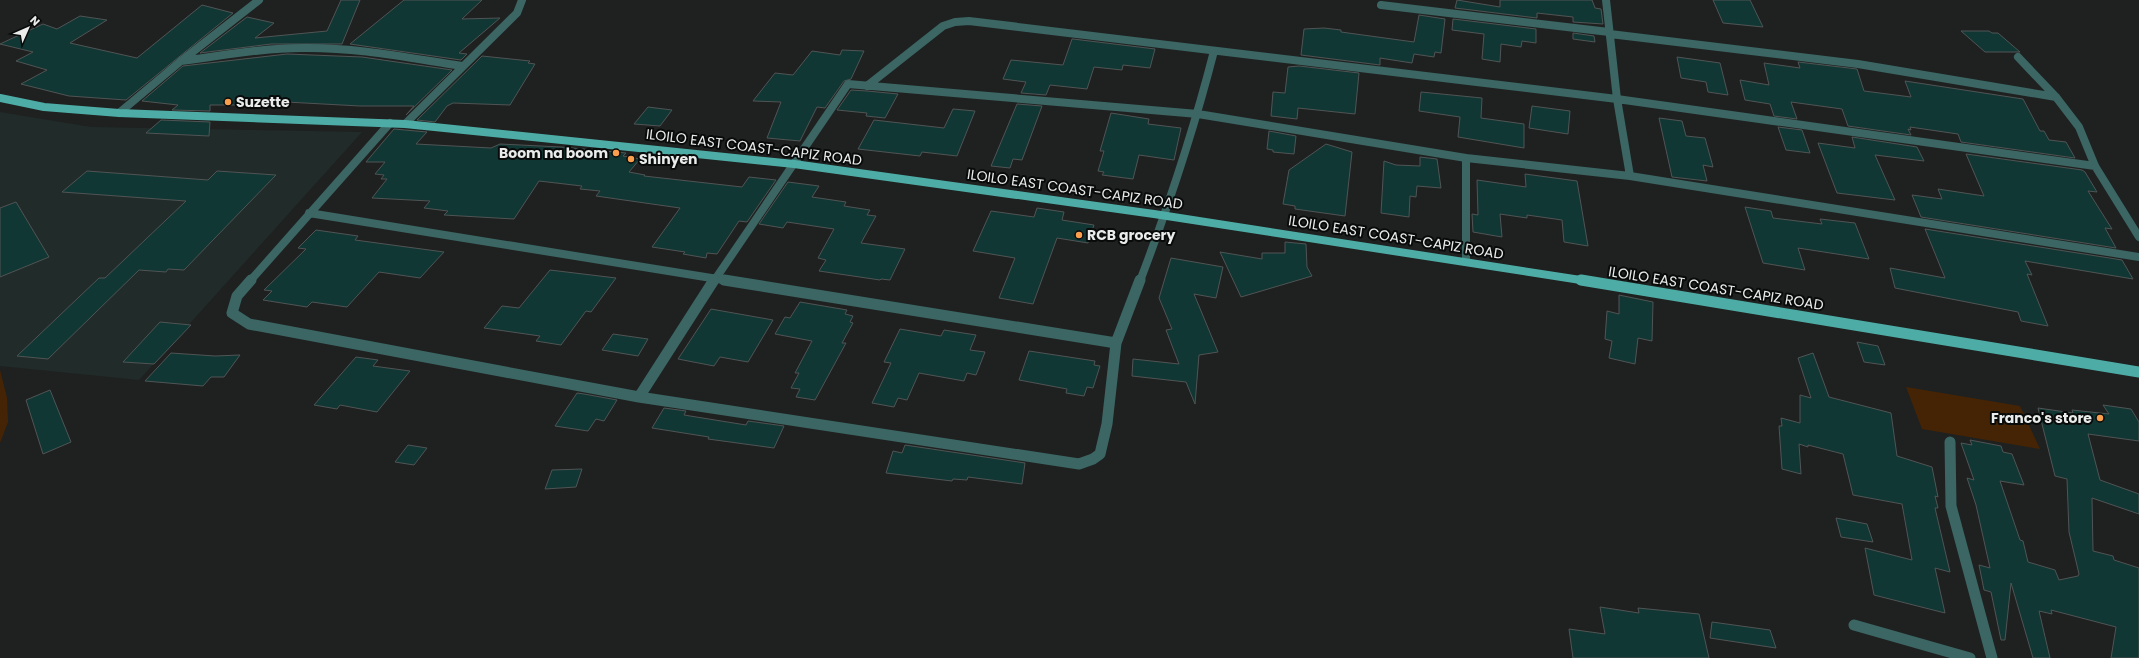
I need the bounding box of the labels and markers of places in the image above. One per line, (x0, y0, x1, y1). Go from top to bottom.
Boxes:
place label: Suzette (236, 92, 290, 112)
marker: Suzette (223, 97, 233, 107)
place label: Boom na boom (499, 143, 608, 163)
marker: Boom na boom (611, 148, 621, 158)
place label: Shinyen (639, 149, 698, 169)
marker: Shinyen (626, 154, 636, 164)
place label: RCB grocery (1087, 225, 1175, 245)
marker: RCB grocery (1074, 230, 1084, 240)
place label: Franco's store (1991, 408, 2092, 428)
marker: Franco's store (2095, 413, 2105, 423)

